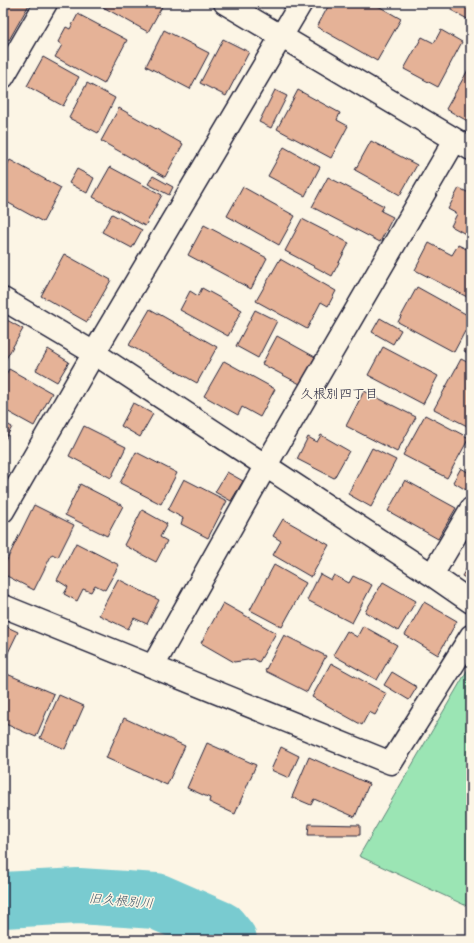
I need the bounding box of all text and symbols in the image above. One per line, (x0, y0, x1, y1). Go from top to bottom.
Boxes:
district label: 久根別四丁目 (300, 384, 378, 402)
water label: 旧久根別川 (88, 888, 154, 912)

